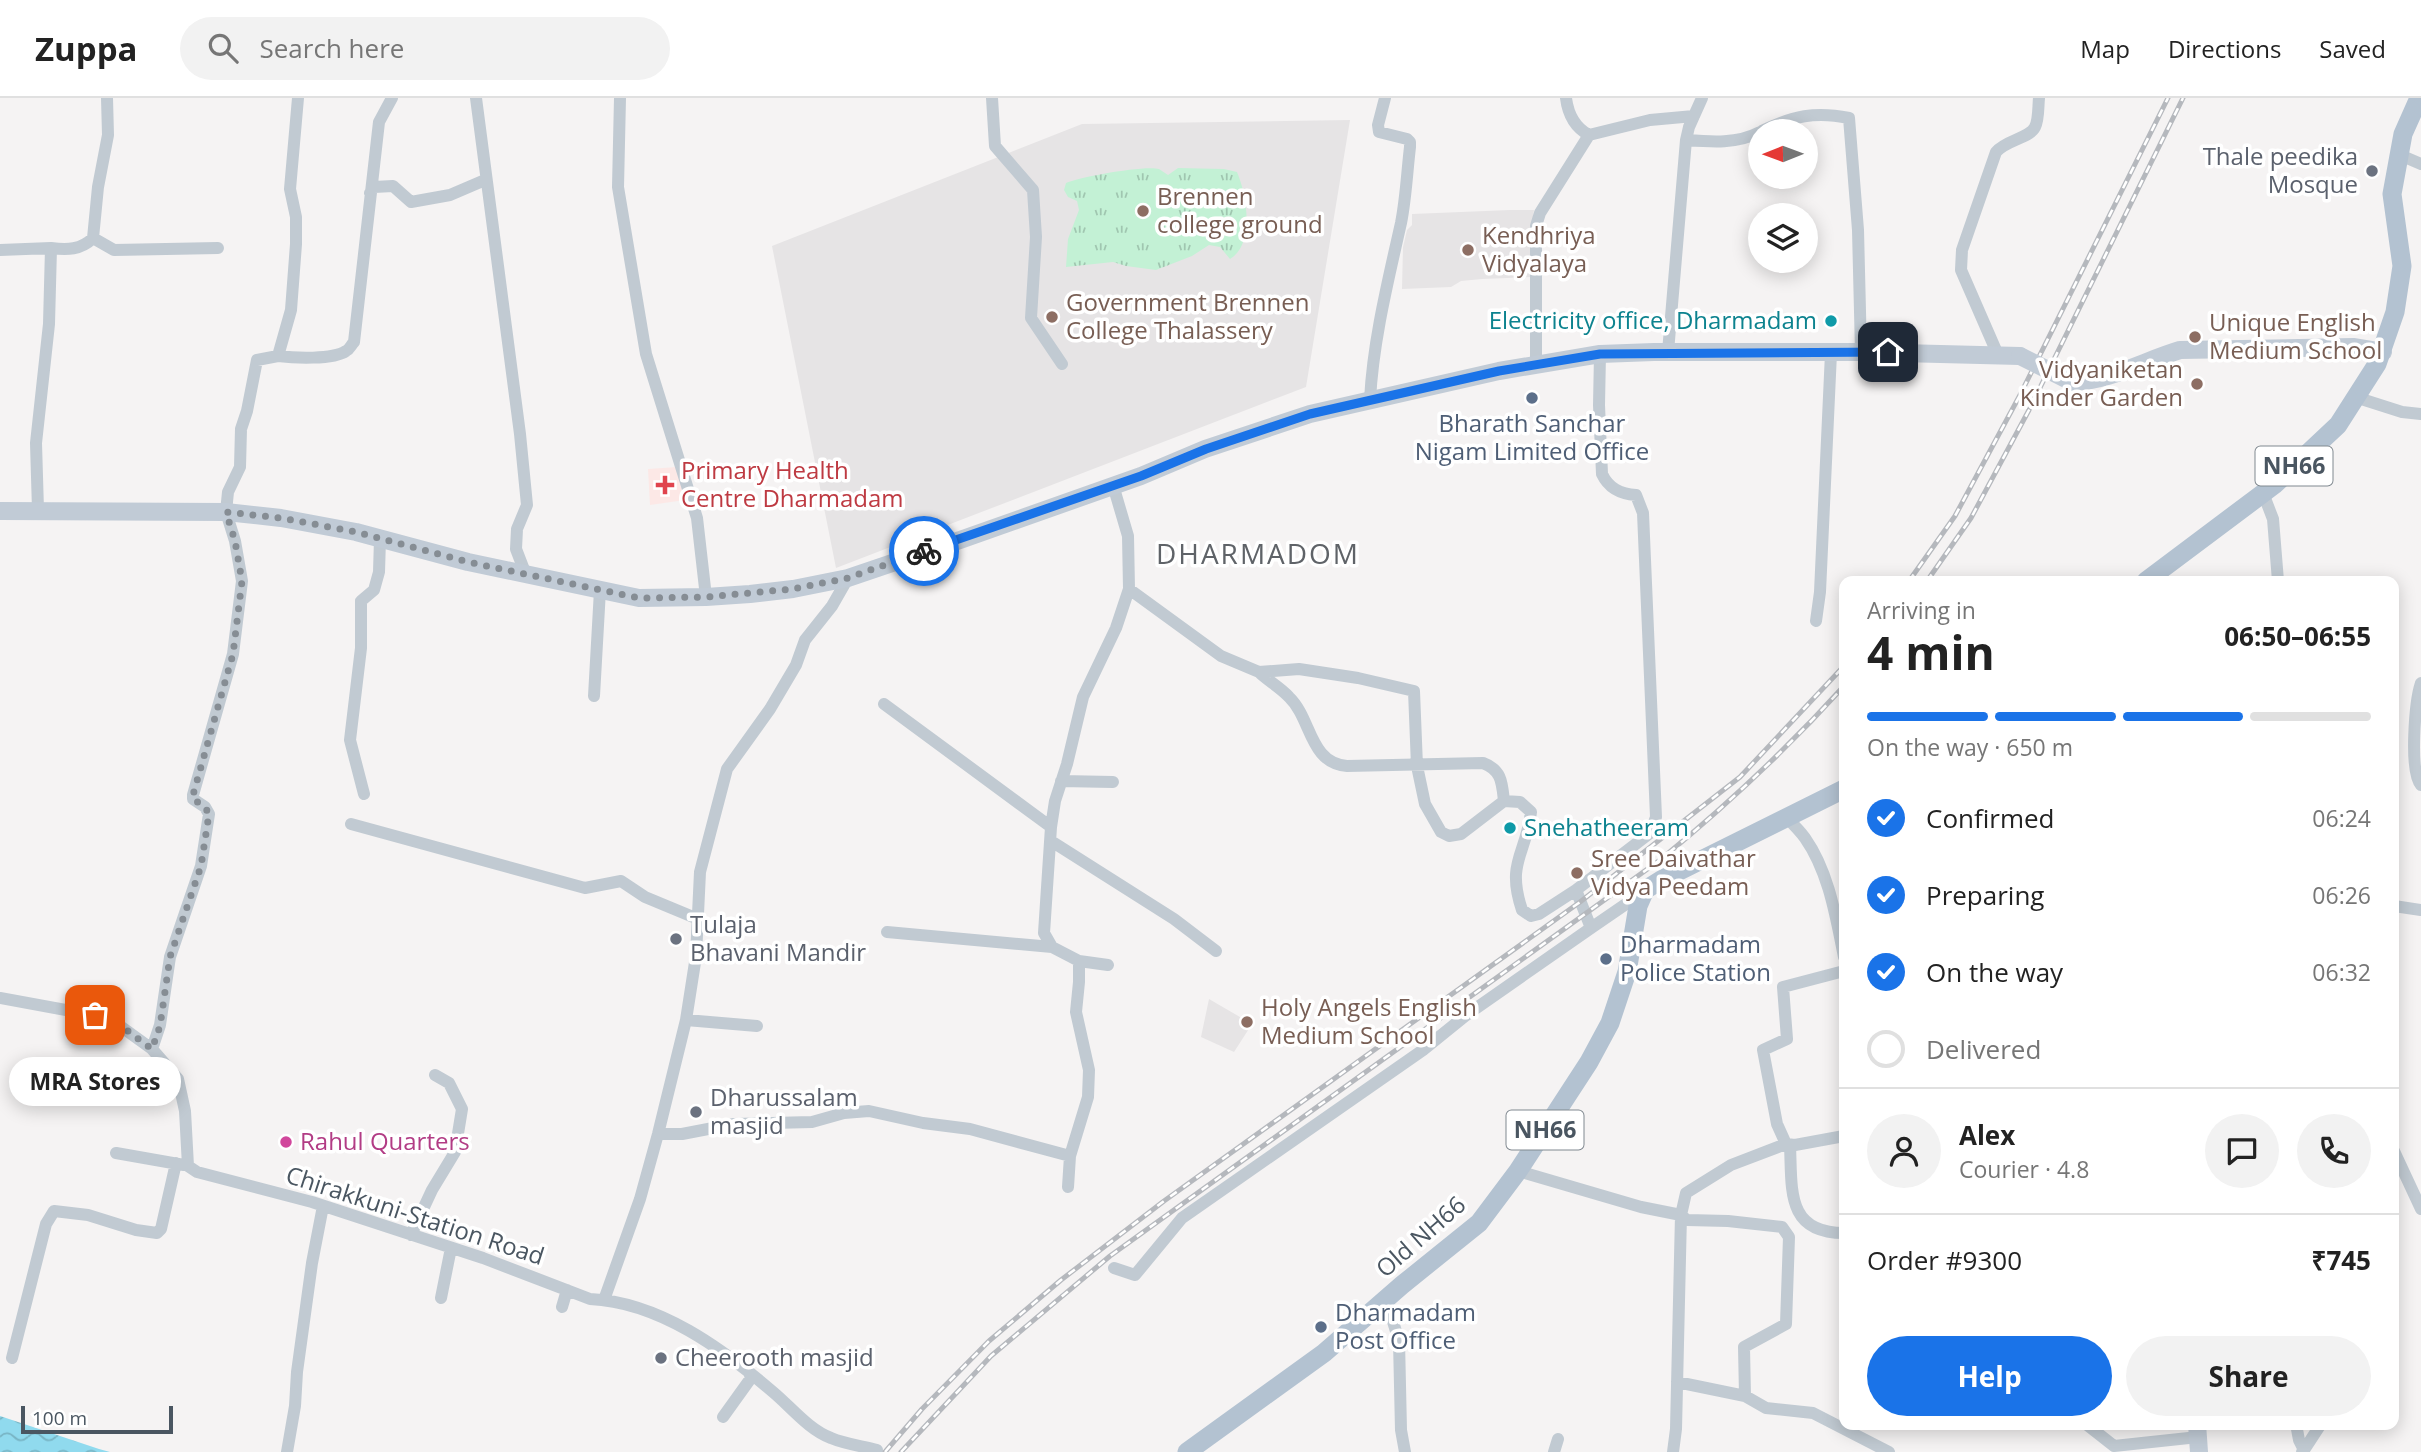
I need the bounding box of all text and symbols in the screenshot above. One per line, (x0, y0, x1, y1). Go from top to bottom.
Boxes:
search box (180, 17, 670, 80)
text: Zuppa (35, 26, 138, 71)
icon: search (204, 29, 242, 67)
text: Search here (260, 30, 404, 66)
text: Map (2080, 32, 2130, 65)
text: Directions (2168, 32, 2281, 65)
text: Saved (2319, 32, 2386, 65)
north arrow (1748, 119, 1818, 189)
map controls (1748, 119, 1818, 273)
place label: Thale peedika Mosque (2203, 139, 2358, 200)
marker: Thale peedika Mosque (2364, 163, 2380, 179)
place label: Brennen college ground (1157, 179, 1323, 240)
marker: Brennen college ground (1135, 203, 1151, 219)
button: layers (1748, 203, 1818, 273)
place label: Kendhriya Vidyalaya (1482, 218, 1596, 279)
marker: Kendhriya Vidyalaya (1460, 242, 1476, 258)
place label: Government Brennen College Thalassery (1066, 285, 1310, 346)
place label: Electricity office, Dharmadam (1489, 303, 1817, 336)
place label: Unique English Medium School (2209, 305, 2382, 366)
marker: Government Brennen College Thalassery (1044, 309, 1060, 325)
marker: Electricity office, Dharmadam (1823, 313, 1839, 329)
pin (1858, 322, 1918, 382)
marker: Unique English Medium School (2187, 329, 2203, 345)
icon: home (1869, 333, 1907, 371)
place label: Vidyaniketan Kinder Garden (2020, 352, 2183, 413)
marker: Vidyaniketan Kinder Garden (2189, 376, 2205, 392)
marker: Bharath Sanchar Nigam Limited Office (1524, 390, 1540, 406)
place label: Bharath Sanchar Nigam Limited Office (1415, 406, 1649, 467)
road number: NH66 (2256, 446, 2332, 486)
place label: Primary Health Centre Dharmadam (681, 453, 903, 514)
marker: Primary Health Centre Dharmadam (655, 475, 675, 495)
courier (889, 516, 959, 586)
icon: bike (905, 532, 943, 570)
district label: DHARMADOM (1156, 534, 1360, 572)
text: Arriving in (1867, 594, 1976, 626)
text: 06:50–06:55 (2224, 618, 2371, 654)
text: 4 min (1867, 621, 1995, 683)
text: On the way · 650 m (1867, 731, 2073, 763)
icon: check (1867, 799, 1905, 837)
text: Confirmed (1926, 800, 2054, 836)
text: 06:24 (2312, 802, 2371, 834)
place label: Snehatheeram (1524, 810, 1689, 843)
marker: Snehatheeram (1502, 820, 1518, 836)
place label: Sree Daivathar Vidya Peedam (1591, 841, 1756, 902)
marker: Sree Daivathar Vidya Peedam (1569, 865, 1585, 881)
icon: check (1867, 876, 1905, 914)
text: Preparing (1926, 877, 2044, 913)
text: 06:26 (2312, 879, 2371, 911)
place label: Tulaja Bhavani Mandir (690, 907, 866, 968)
place label: Dharmadam Police Station (1620, 927, 1771, 988)
marker: Tulaja Bhavani Mandir (668, 931, 684, 947)
marker: Dharmadam Police Station (1598, 951, 1614, 967)
icon: check (1867, 953, 1905, 991)
text: On the way (1926, 954, 2063, 990)
text: 06:32 (2312, 956, 2371, 988)
pin (65, 985, 125, 1045)
place label: Holy Angels English Medium School (1261, 990, 1477, 1051)
icon: bag (76, 996, 114, 1034)
marker: Holy Angels English Medium School (1239, 1014, 1255, 1030)
text: Delivered (1926, 1031, 2041, 1067)
callout: MRA Stores (9, 1057, 181, 1106)
text: MRA Stores (29, 1065, 161, 1097)
place label: Dharussalam masjid (710, 1080, 858, 1141)
marker: Dharussalam masjid (688, 1104, 704, 1120)
road number: NH66 (1506, 1110, 1584, 1149)
button: person (1867, 1114, 1941, 1188)
button: chat (2205, 1114, 2279, 1188)
button: phone (2297, 1114, 2371, 1188)
text: Alex (1959, 1117, 2015, 1153)
place label: Rahul Quarters (300, 1124, 470, 1157)
marker: Rahul Quarters (278, 1134, 294, 1150)
text: Courier · 4.8 (1959, 1153, 2089, 1185)
street label: Chirakkuni-Station Road (282, 1157, 549, 1272)
street label: Old NH66 (1368, 1188, 1472, 1284)
text: Order #9300 (1867, 1242, 2022, 1278)
text: ₹745 (2312, 1242, 2371, 1278)
place label: Dharmadam Post Office (1335, 1295, 1476, 1356)
marker: Dharmadam Post Office (1313, 1319, 1329, 1335)
button: Help (1867, 1336, 2112, 1416)
button: Share (2126, 1336, 2371, 1416)
place label: Cheerooth masjid (675, 1340, 874, 1373)
marker: Cheerooth masjid (653, 1350, 669, 1366)
scale bar (21, 1403, 173, 1435)
text: 100 m (32, 1405, 87, 1431)

